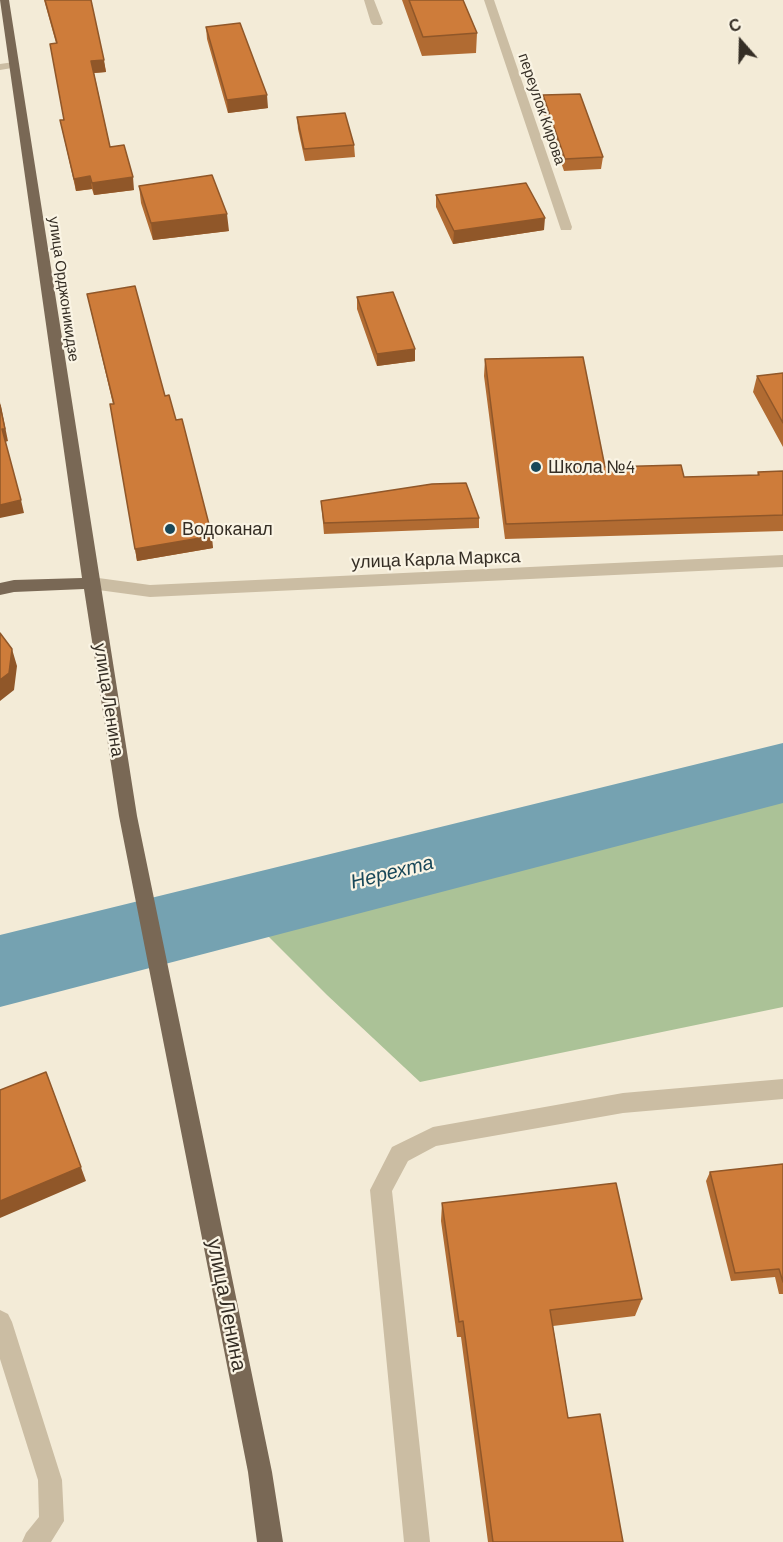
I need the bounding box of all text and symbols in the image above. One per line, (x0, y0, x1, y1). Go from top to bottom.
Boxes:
north arrow (711, 12, 771, 72)
text: С (726, 14, 743, 36)
street label: переулок Кирова (514, 51, 570, 167)
street label: улица Орджоникидзе (45, 215, 83, 363)
place label: Школа №4 (548, 456, 636, 478)
marker: Школа №4 (529, 460, 543, 474)
place label: Водоканал (182, 518, 273, 540)
marker: Водоканал (163, 522, 177, 536)
street label: улица Карла Маркса (351, 545, 521, 573)
street label: улица Ленина (89, 642, 129, 758)
water label: Нерехта (348, 850, 436, 894)
street label: улица Ленина (202, 1237, 252, 1373)

